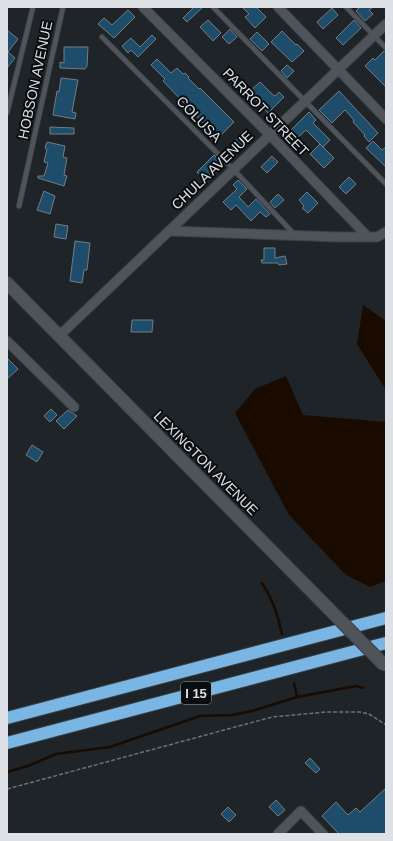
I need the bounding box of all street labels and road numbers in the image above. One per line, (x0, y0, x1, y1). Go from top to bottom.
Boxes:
street label: HOBSON AVENUE (15, 19, 55, 141)
street label: PARROT STREET (220, 65, 312, 160)
street label: COLUSA (173, 93, 225, 146)
street label: CHULA AVENUE (168, 127, 256, 213)
street label: LEXINGTON AVENUE (151, 408, 261, 518)
road number: I 15 (181, 682, 211, 704)

